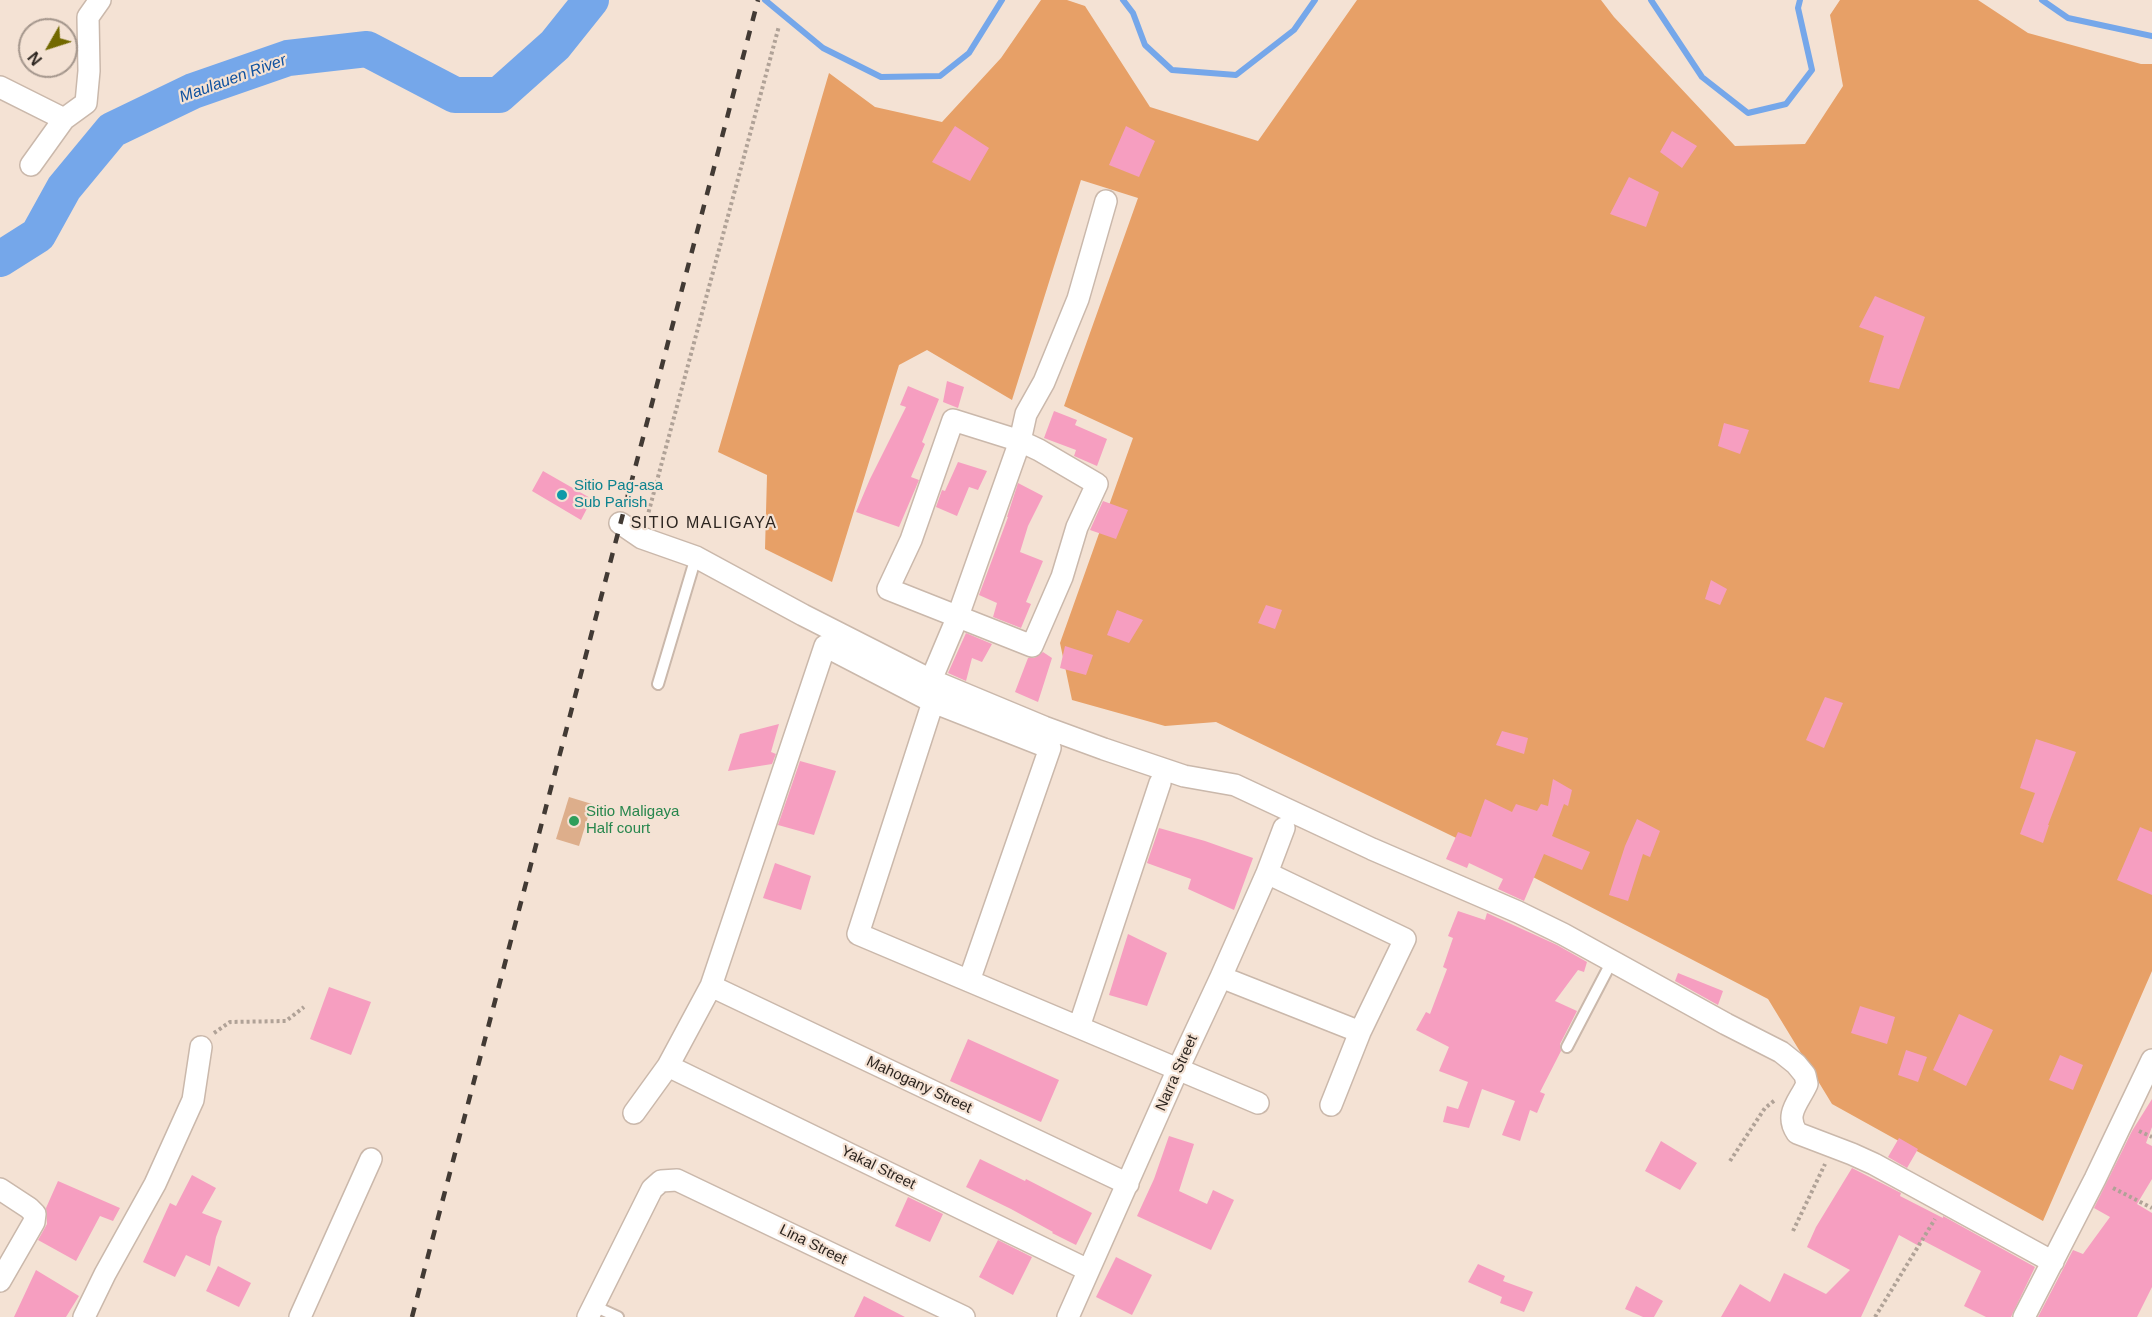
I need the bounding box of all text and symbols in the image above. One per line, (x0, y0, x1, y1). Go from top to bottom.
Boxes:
north arrow (18, 18, 78, 78)
text: N (25, 49, 45, 68)
water label: Maulauen River (177, 51, 289, 107)
place label: Sitio Pag-asa Sub Parish (574, 477, 663, 512)
marker: Sitio Pag-asa Sub Parish (555, 488, 569, 502)
district label: SITIO MALIGAYA (631, 514, 777, 534)
place label: Sitio Maligaya Half court (586, 803, 679, 838)
marker: Sitio Maligaya Half court (567, 814, 581, 828)
street label: Narra Street (1152, 1032, 1202, 1114)
street label: Mahogany Street (863, 1053, 975, 1117)
street label: Yakal Street (838, 1142, 918, 1194)
street label: Lina Street (776, 1221, 850, 1269)

